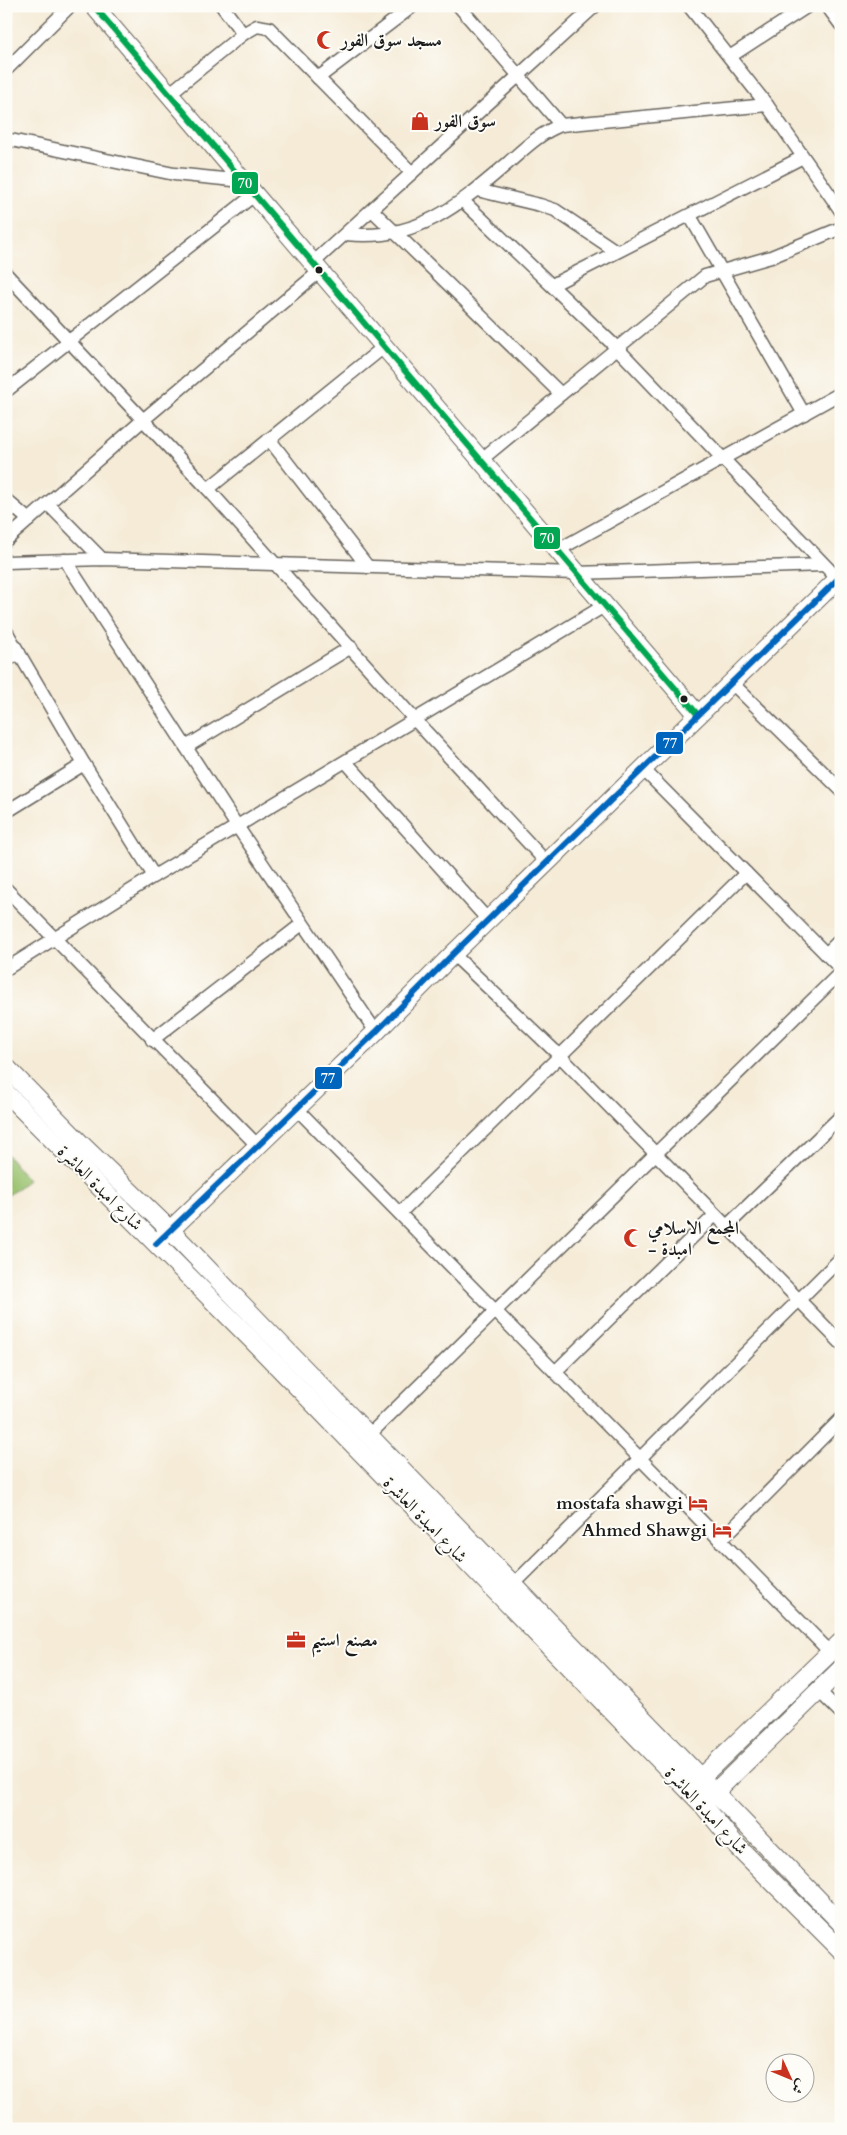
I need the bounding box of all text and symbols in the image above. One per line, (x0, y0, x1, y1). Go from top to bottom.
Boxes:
place label: مسجد سوق الفور (339, 28, 442, 53)
mosque icon: مسجد سوق الفور (315, 29, 337, 51)
place label: سوق الفور (433, 109, 496, 134)
shop icon: سوق الفور (409, 110, 431, 132)
line badge: 70 (231, 171, 259, 195)
text: 70 (238, 174, 252, 193)
unlabelled marker (314, 265, 324, 275)
line badge: 70 (533, 526, 561, 550)
text: 70 (540, 529, 554, 548)
unlabelled marker (679, 694, 689, 704)
line badge: 77 (655, 731, 684, 755)
text: 77 (663, 734, 677, 753)
line badge: 77 (314, 1066, 343, 1090)
text: 77 (321, 1069, 335, 1088)
street label: شارع امبدة العاشرة (50, 1140, 148, 1238)
place label: المجمع الاسلامي - امبدة (647, 1216, 739, 1262)
mosque icon: المجمع الاسلامي - امبدة (622, 1227, 644, 1249)
street label: شارع امبدة العاشرة (376, 1471, 473, 1570)
place label: mostafa shawgi (556, 1491, 683, 1516)
hotel icon: mostafa shawgi (687, 1492, 709, 1514)
place label: Ahmed Shawgi (582, 1518, 707, 1543)
hotel icon: Ahmed Shawgi (711, 1519, 733, 1541)
place label: مصنع استيم (311, 1628, 378, 1658)
office icon: مصنع استيم (285, 1629, 307, 1651)
street label: شارع امبدة العاشرة (657, 1762, 753, 1862)
north arrow (764, 2052, 814, 2102)
text: ش (787, 2075, 811, 2098)

